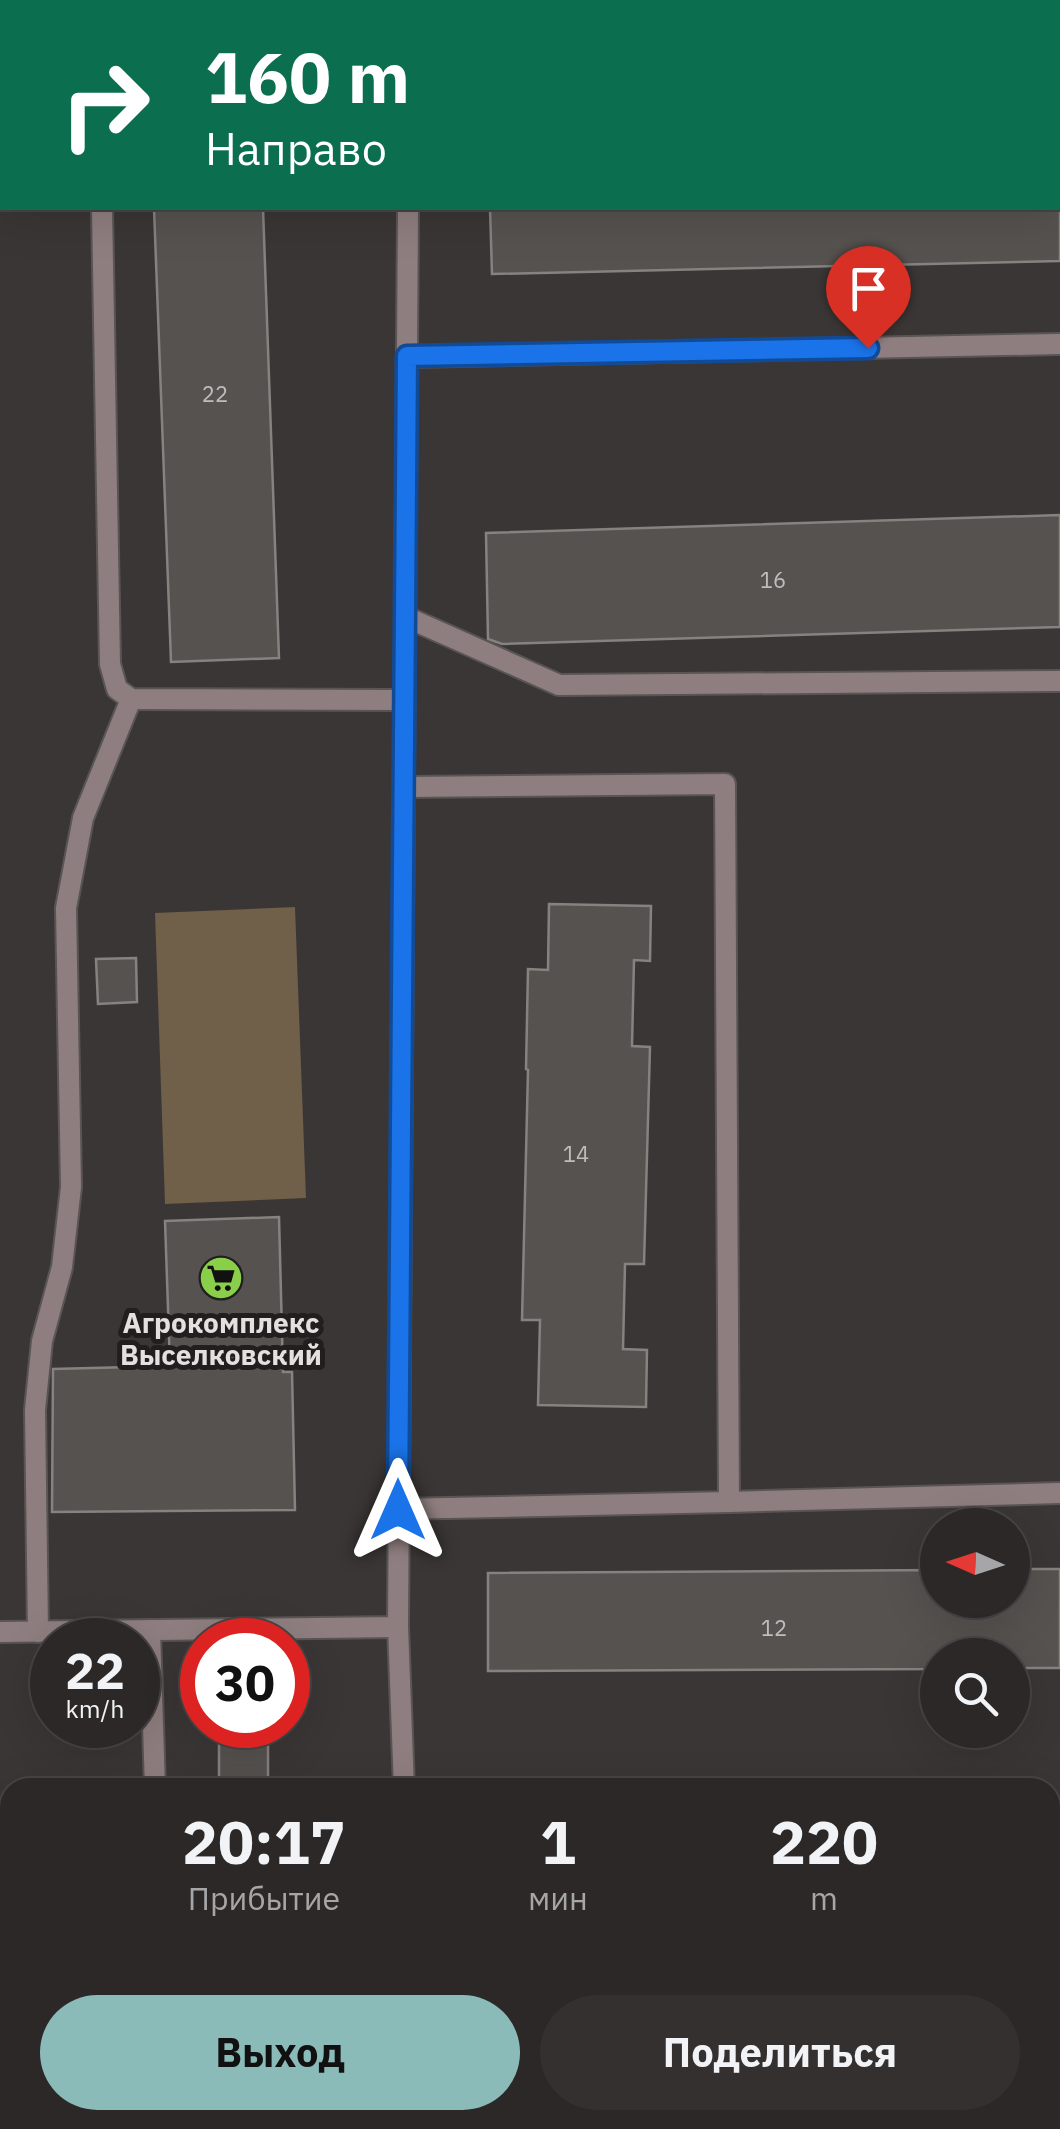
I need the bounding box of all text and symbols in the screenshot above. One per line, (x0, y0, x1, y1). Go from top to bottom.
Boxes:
text: 160 m (205, 31, 410, 122)
icon: right (40, 40, 170, 170)
text: Направо (205, 119, 387, 177)
pin (826, 246, 911, 349)
icon: arrive (841, 261, 896, 316)
house number: 22 (202, 379, 228, 408)
house number: 16 (760, 565, 786, 594)
house number: 14 (563, 1139, 589, 1168)
supermarket icon: Агрокомплекс Выселковский (198, 1255, 244, 1301)
place label: Агрокомплекс Выселковский (120, 1304, 322, 1373)
position arrow (346, 1458, 450, 1562)
north arrow (920, 1508, 1030, 1618)
map controls (920, 1508, 1030, 1748)
house number: 12 (761, 1613, 787, 1642)
speed limit sign: 30 (180, 1618, 310, 1748)
text: 22 (65, 1638, 125, 1703)
button: search (920, 1638, 1030, 1748)
text: km/h (66, 1692, 124, 1725)
text: 20:17 (182, 1802, 346, 1881)
text: 1 (540, 1802, 576, 1881)
text: 220 (770, 1802, 878, 1881)
text: Прибытие (188, 1877, 340, 1919)
text: мин (528, 1877, 588, 1919)
text: m (810, 1877, 838, 1919)
button: Выход (40, 1995, 520, 2110)
button: Поделиться (540, 1995, 1020, 2110)

